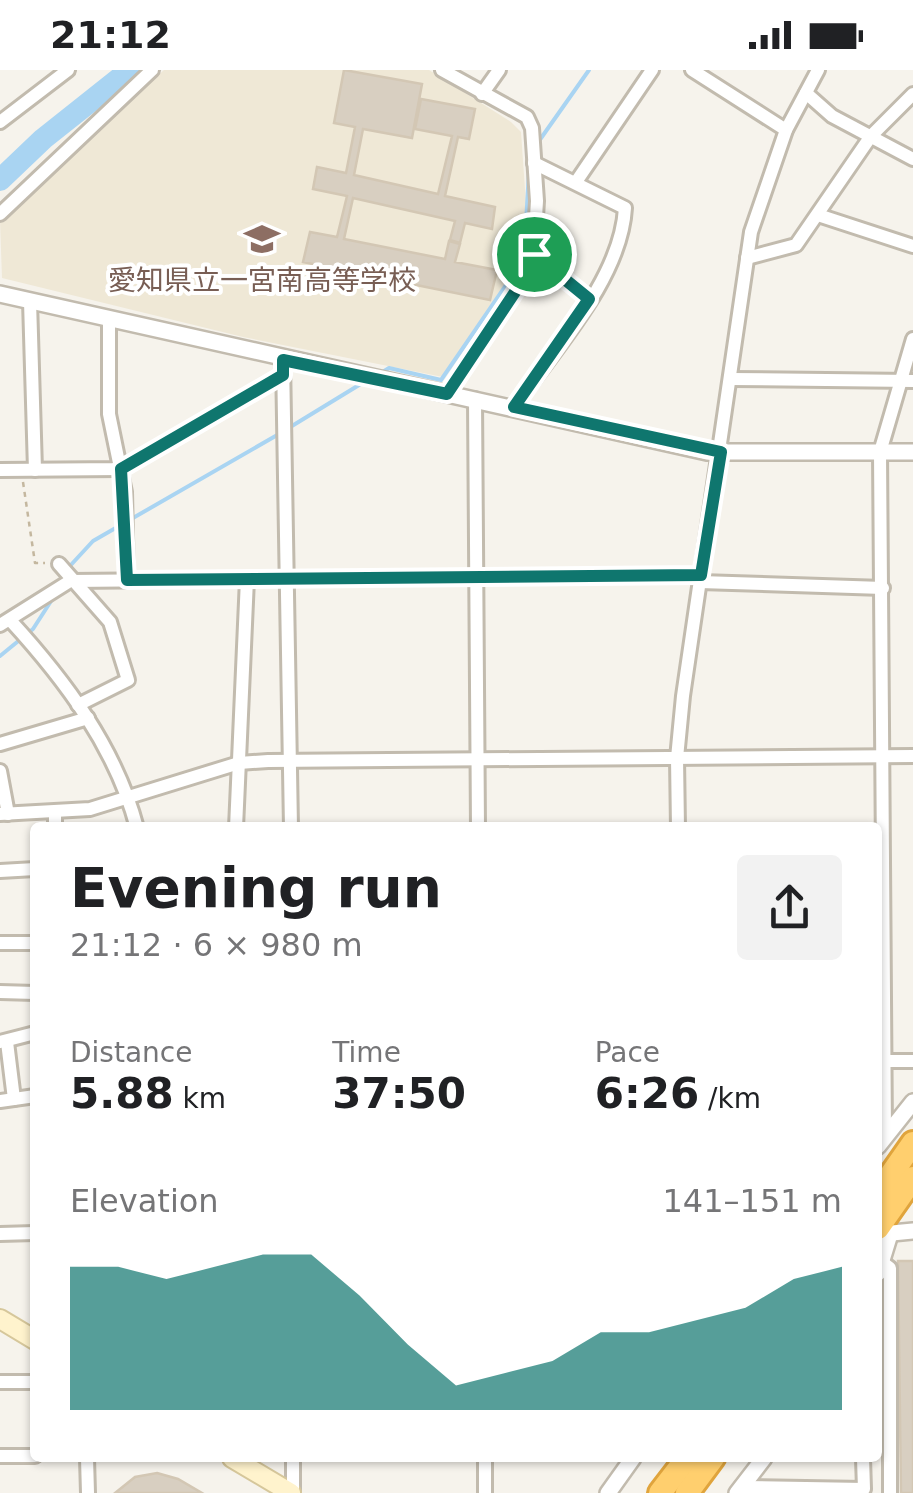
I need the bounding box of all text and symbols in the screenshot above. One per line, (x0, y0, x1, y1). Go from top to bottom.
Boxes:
text: 21:12 (50, 13, 171, 57)
pin (492, 212, 577, 297)
school or university icon: 愛知県立一宮南高等学校 (243, 220, 281, 258)
icon: arrive (507, 227, 562, 282)
place label: 愛知県立一宮南高等学校 (108, 264, 416, 297)
button: share (737, 855, 842, 960)
text: Evening run (70, 856, 442, 920)
text: 21:12 · 6 × 980 m (70, 926, 363, 964)
text: Distance (70, 1036, 192, 1069)
text: Time (332, 1036, 401, 1069)
text: Pace (595, 1036, 660, 1069)
text: 5.88 (70, 1069, 174, 1118)
text: 37:50 (332, 1069, 466, 1118)
text: 6:26 (595, 1069, 699, 1118)
text: km (174, 1082, 226, 1115)
text: /km (699, 1082, 761, 1115)
text: Elevation (70, 1182, 219, 1220)
text: 141–151 m (663, 1182, 842, 1220)

